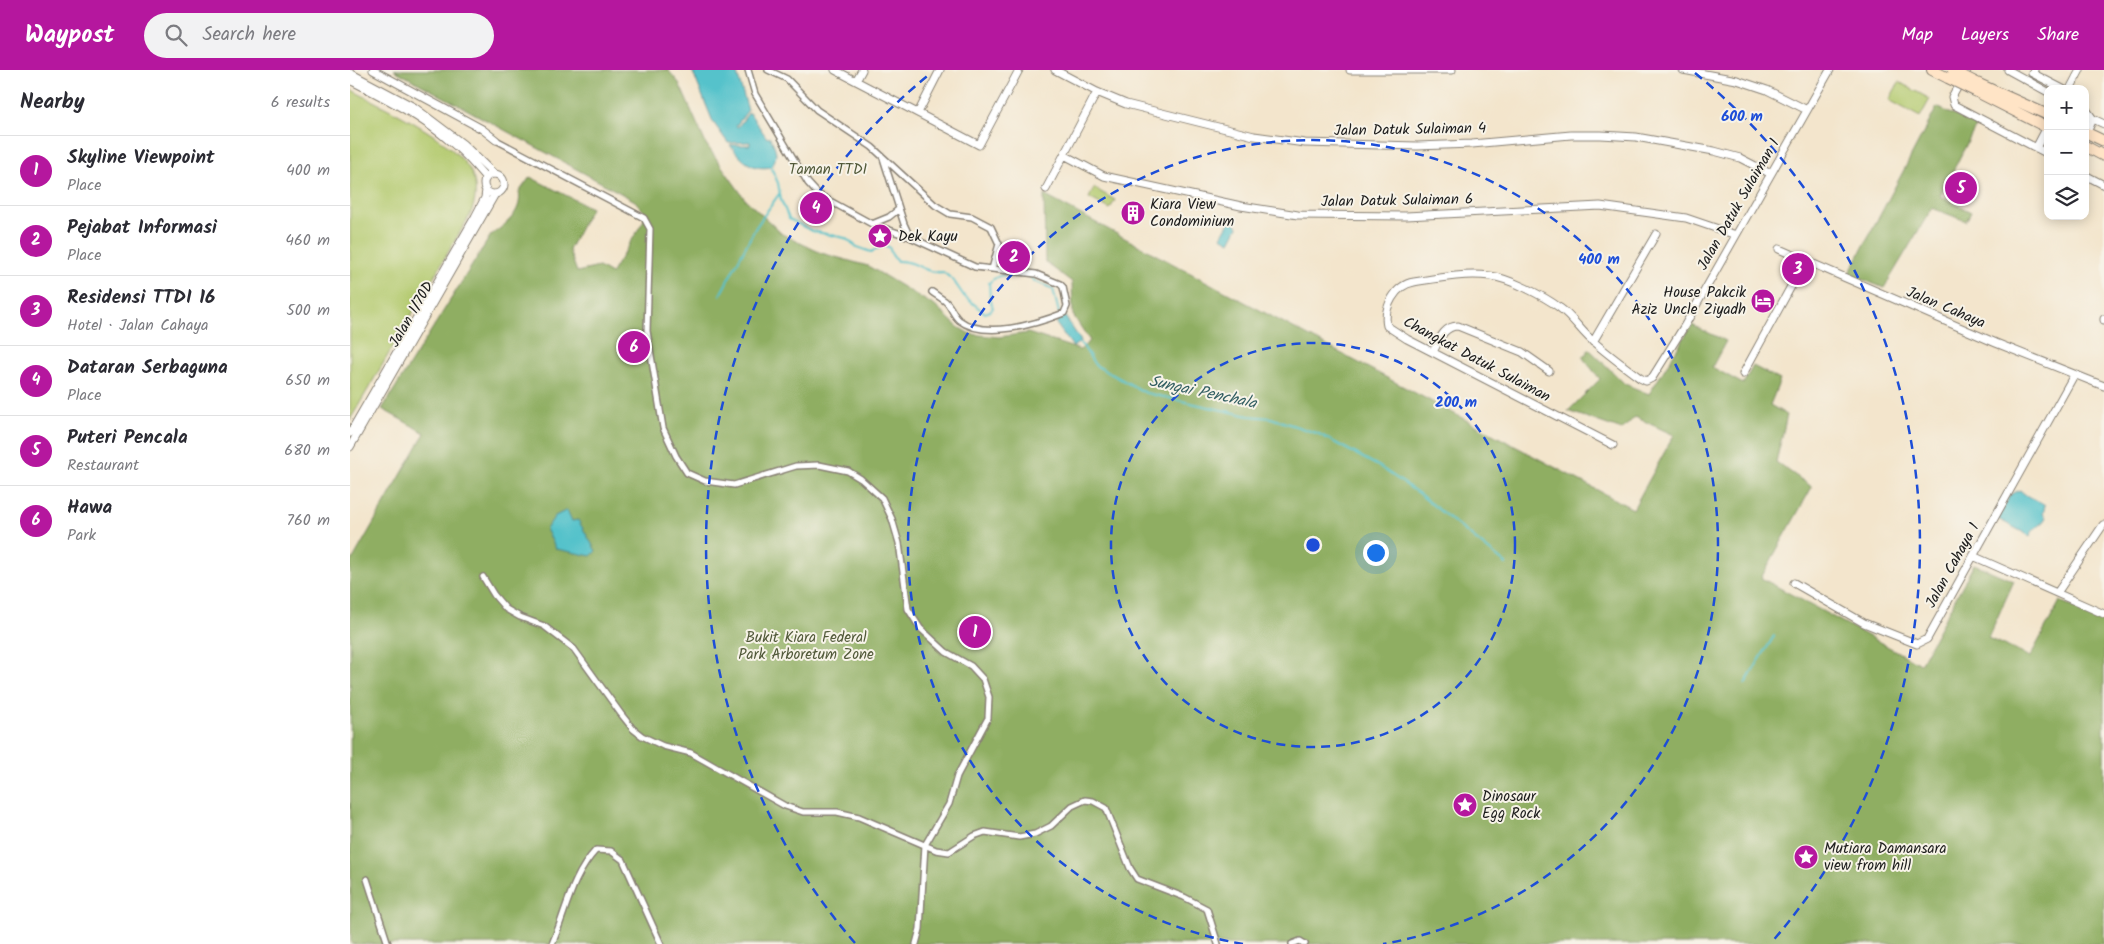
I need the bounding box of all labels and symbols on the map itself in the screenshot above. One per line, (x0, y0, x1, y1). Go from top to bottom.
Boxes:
text: 600 m (1721, 105, 1763, 129)
street label: Jalan Datuk Sulaiman 4 (1334, 117, 1486, 143)
street label: Jalan Datuk Sulaiman 1 (1691, 134, 1787, 275)
park label: Taman TTDI (789, 158, 868, 182)
pin: 5 (1945, 169, 1977, 207)
street label: Jalan Datuk Sulaiman 6 (1321, 188, 1473, 214)
pin: 4 (800, 189, 832, 227)
place label: Kiara View Condominium (1150, 193, 1234, 234)
building icon: Kiara View Condominium (1120, 200, 1146, 226)
place icon: Dek Kayu (867, 223, 893, 249)
place label: Dek Kayu (898, 225, 958, 249)
pin: 2 (998, 238, 1030, 276)
text: 400 m (1578, 248, 1620, 272)
pin: 3 (1782, 250, 1814, 288)
street label: Jalan 1/70D (383, 277, 441, 352)
street label: Jalan Cahaya (1902, 280, 1989, 335)
place label: House Pakcik Aziz Uncle Ziyadh (1632, 281, 1747, 322)
hotel icon: House Pakcik Aziz Uncle Ziyadh (1750, 288, 1776, 314)
street label: Changkat Datuk Sulaiman (1398, 311, 1555, 409)
pin: 6 (618, 328, 650, 366)
water label: Sungai Penchala (1147, 369, 1260, 416)
text: 200 m (1435, 391, 1477, 415)
street label: Jalan Cahaya 1 (1919, 518, 1986, 613)
centre of rings (1304, 536, 1322, 554)
your location (1363, 540, 1389, 566)
pin: 1 (959, 613, 991, 651)
park label: Bukit Kiara Federal Park Arboretum Zone (738, 626, 874, 667)
place label: Dinosaur Egg Rock (1482, 785, 1541, 826)
place icon: Dinosaur Egg Rock (1452, 792, 1478, 818)
place label: Mutiara Damansara view from hill (1824, 837, 1947, 878)
place icon: Mutiara Damansara view from hill (1793, 844, 1819, 870)

